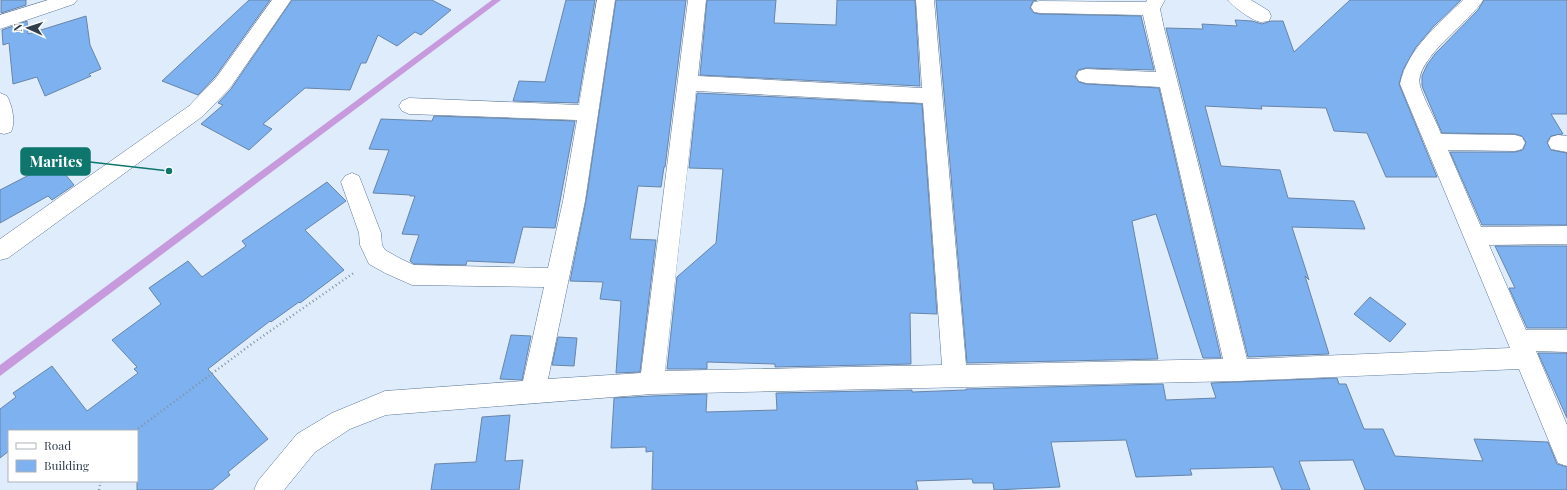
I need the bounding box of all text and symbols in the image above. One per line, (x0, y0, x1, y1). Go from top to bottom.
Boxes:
north arrow (8, 8, 48, 48)
text: N (10, 23, 25, 32)
callout: Marites (21, 148, 90, 175)
text: Marites (29, 151, 83, 171)
legend (8, 430, 138, 482)
text: Road (44, 437, 71, 453)
text: Building (44, 457, 90, 473)

